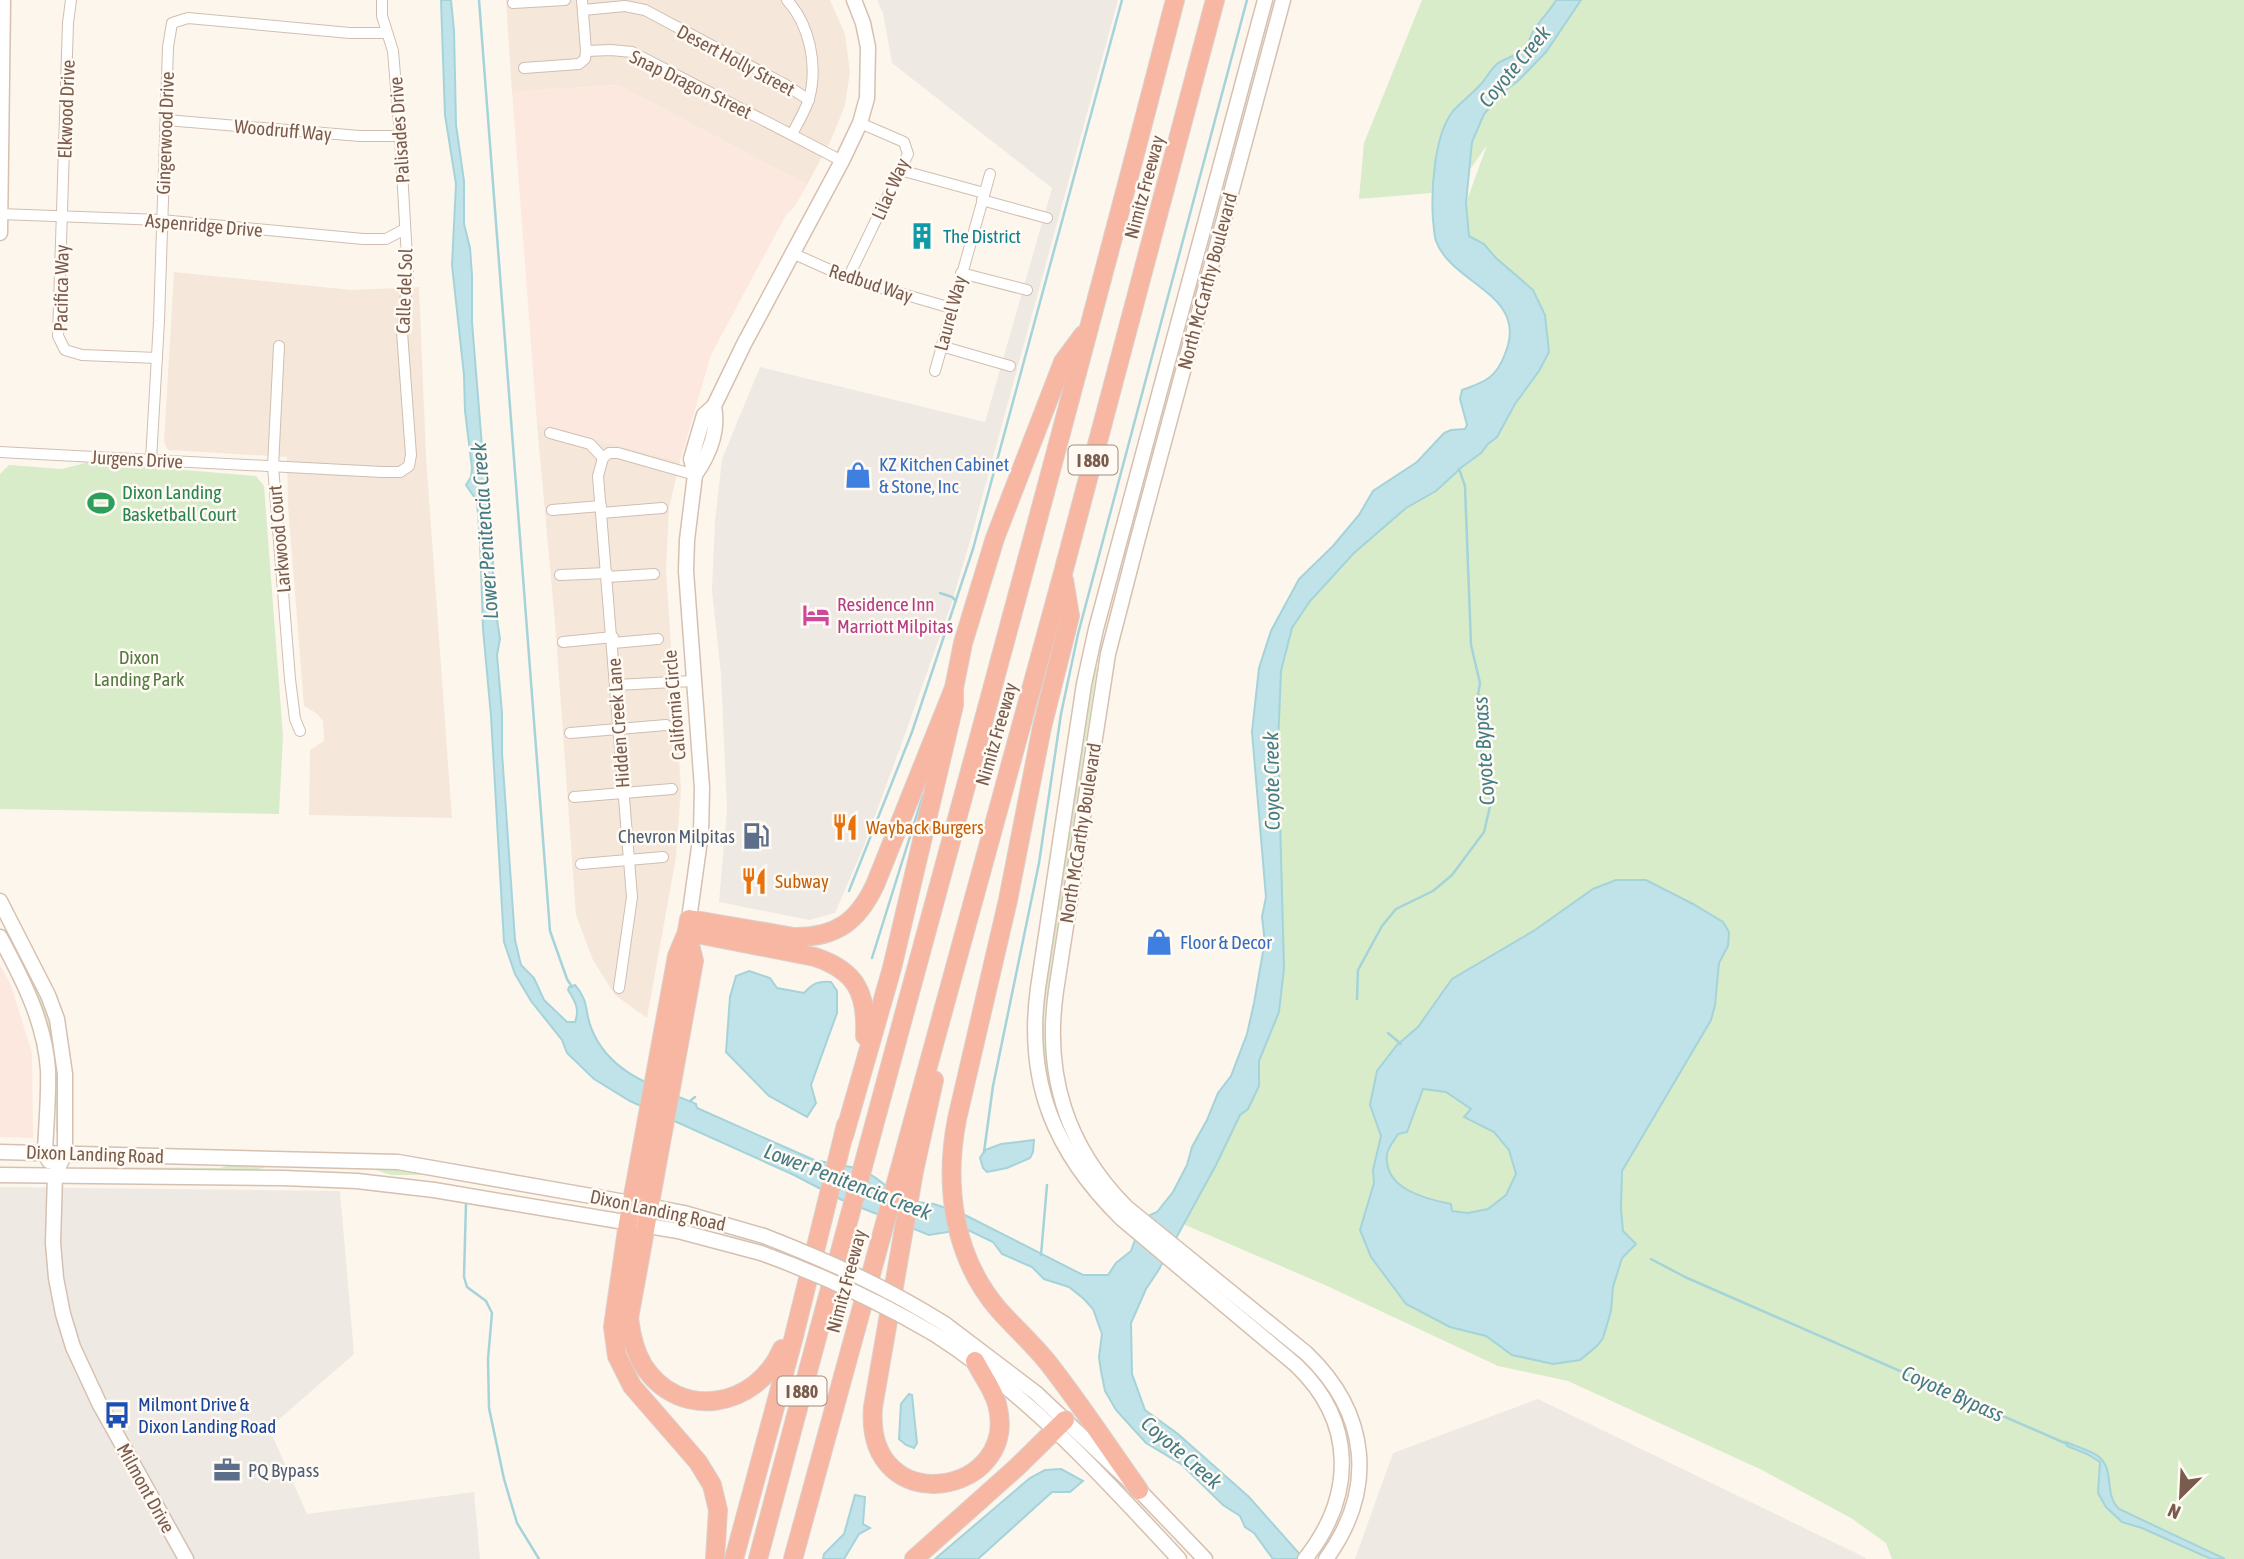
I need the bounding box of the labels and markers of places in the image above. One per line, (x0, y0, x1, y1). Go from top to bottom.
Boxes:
building icon: The District (907, 221, 937, 251)
place label: The District (943, 225, 1021, 247)
place label: KZ Kitchen Cabinet & Stone, Inc (879, 453, 1009, 497)
shop icon: KZ Kitchen Cabinet & Stone, Inc (843, 460, 873, 490)
place label: Dixon Landing Basketball Court (122, 481, 237, 525)
sports icon: Dixon Landing Basketball Court (86, 488, 116, 518)
place label: Residence Inn Marriott Milpitas (837, 593, 953, 637)
hotel icon: Residence Inn Marriott Milpitas (801, 600, 831, 630)
restaurant icon: Wayback Burgers (830, 812, 860, 842)
place label: Wayback Burgers (866, 816, 984, 838)
fuel station icon: Chevron Milpitas (741, 821, 771, 851)
place label: Chevron Milpitas (618, 825, 735, 847)
restaurant icon: Subway (739, 866, 769, 896)
place label: Subway (775, 870, 829, 892)
shop icon: Floor & Decor (1144, 927, 1174, 957)
place label: Floor & Decor (1180, 931, 1272, 953)
place label: Milmont Drive & Dixon Landing Road (138, 1393, 276, 1437)
bus stop icon: Milmont Drive & Dixon Landing Road (102, 1400, 132, 1430)
office icon: PQ Bypass (212, 1455, 242, 1485)
place label: PQ Bypass (248, 1459, 319, 1481)

